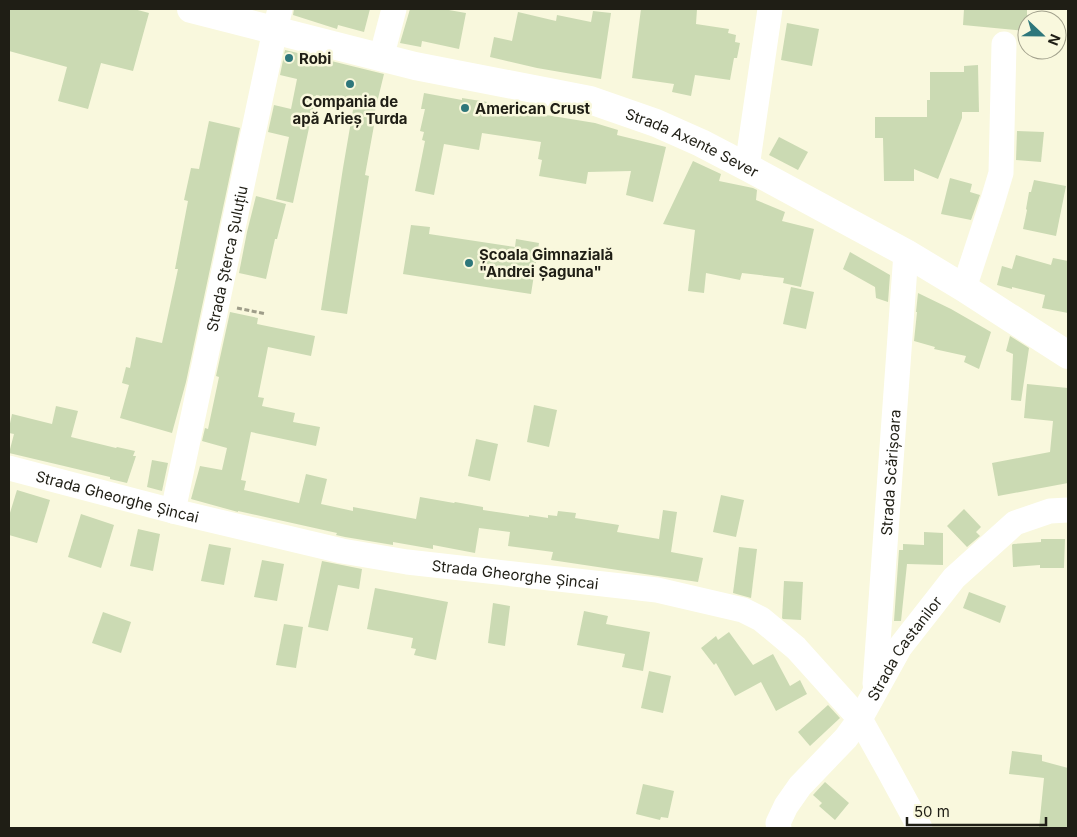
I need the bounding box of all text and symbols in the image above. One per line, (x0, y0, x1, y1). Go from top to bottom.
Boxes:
north arrow (1017, 10, 1067, 60)
text: N (1045, 32, 1064, 48)
place label: Robi (299, 49, 331, 68)
marker: Robi (283, 52, 295, 64)
marker: Compania de apă Arieș Turda (344, 78, 356, 90)
place label: Compania de apă Arieș Turda (292, 92, 408, 128)
place label: American Crust (475, 99, 591, 118)
marker: American Crust (459, 102, 471, 114)
street label: Strada Axente Sever (623, 104, 762, 181)
street label: Strada Șterca Șuluțiu (202, 184, 251, 333)
place label: Școala Gimnazială "Andrei Șaguna" (479, 245, 613, 281)
marker: Școala Gimnazială "Andrei Șaguna" (463, 257, 475, 269)
street label: Strada Scărișoara (876, 409, 904, 536)
street label: Strada Gheorghe Șincai (34, 466, 201, 526)
street label: Strada Gheorghe Șincai (431, 555, 600, 593)
street label: Strada Castanilor (863, 592, 946, 704)
scale bar (907, 794, 1046, 826)
text: 50 m (914, 802, 950, 821)

